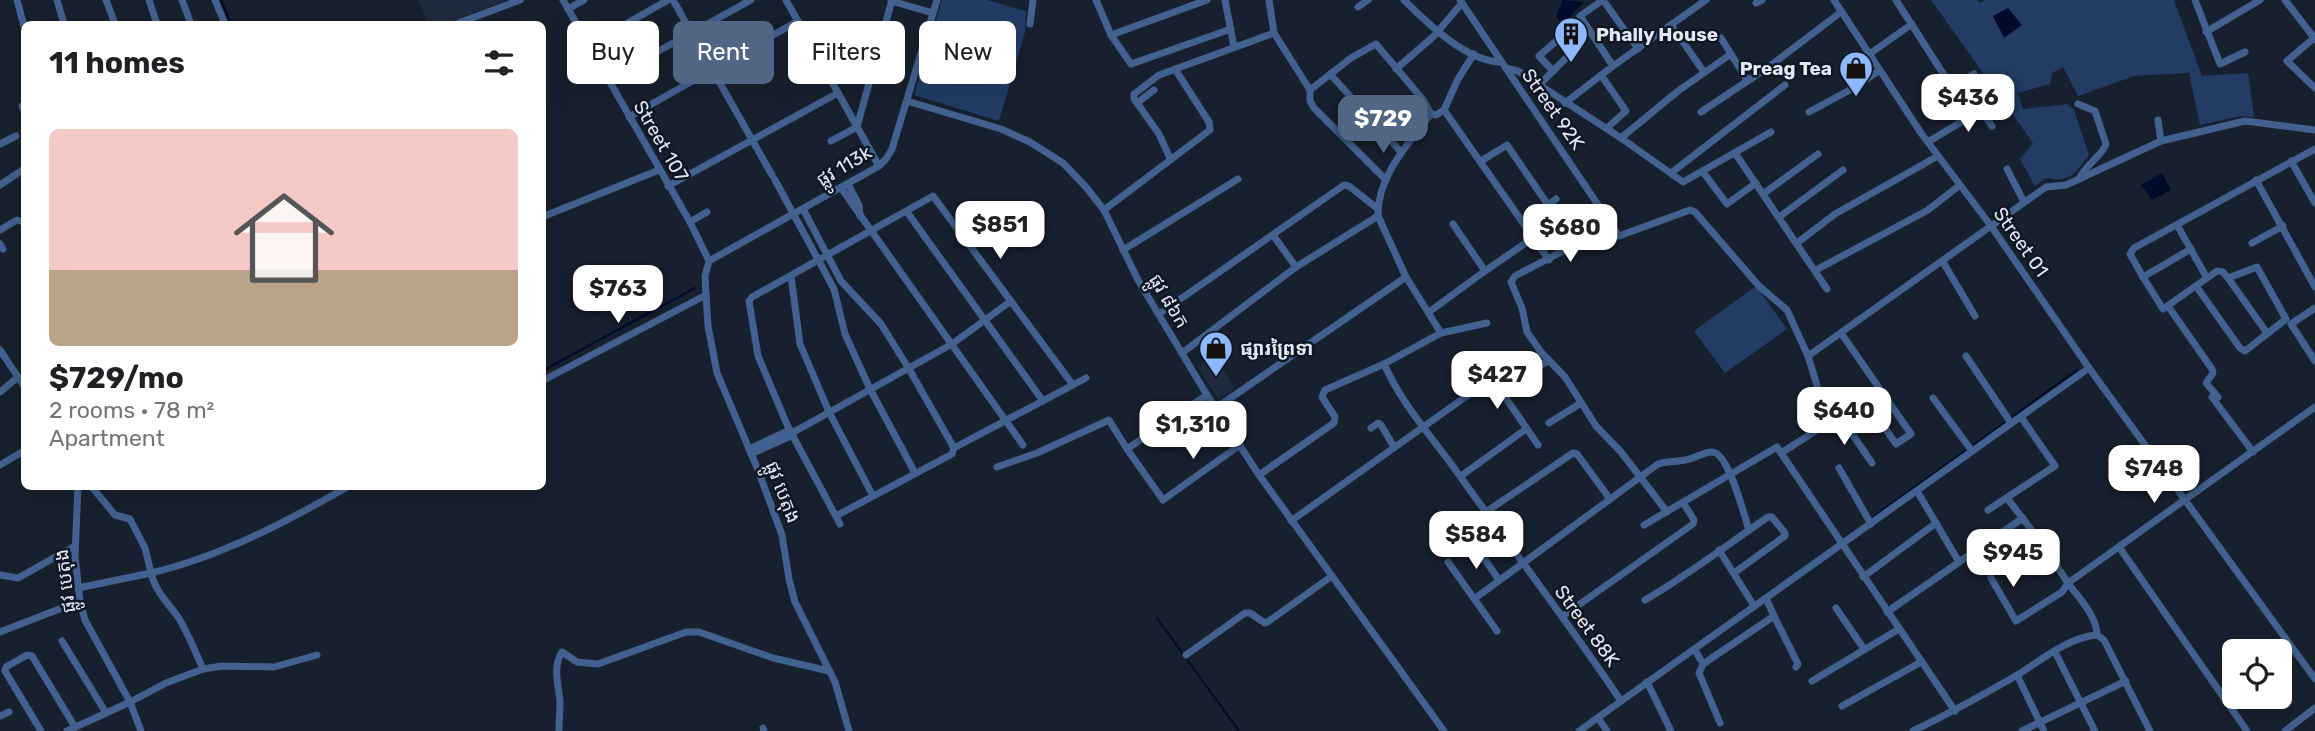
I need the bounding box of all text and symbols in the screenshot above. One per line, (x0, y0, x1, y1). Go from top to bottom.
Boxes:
building icon: Phally House (1552, 15, 1590, 64)
chip: Buy (567, 21, 659, 84)
chip: Rent (673, 21, 774, 84)
chip: Filters (788, 21, 905, 84)
chip: New (919, 21, 1016, 84)
place label: Phally House (1596, 23, 1718, 46)
icon: filters (480, 44, 518, 82)
text: 11 homes (49, 45, 185, 81)
shop icon: Preag Tea (1837, 49, 1875, 98)
place label: Preag Tea (1740, 57, 1832, 80)
street label: Street 92K (1517, 64, 1590, 154)
pin: $436 (1927, 74, 2009, 134)
text: $436 (1937, 83, 1999, 111)
street label: Street 107 (629, 96, 693, 186)
pin: $729 (1342, 96, 1424, 155)
text: $729 (1354, 104, 1412, 132)
street label: ផ្លូវ 113k (812, 140, 879, 196)
icon: home (221, 175, 347, 301)
pin: $851 (959, 202, 1041, 261)
street label: Street 01 (1989, 203, 2053, 281)
pin: $680 (1529, 204, 1611, 264)
text: $851 (971, 210, 1029, 238)
text: $680 (1539, 213, 1601, 241)
pin: $763 (577, 266, 659, 325)
street label: ផ្លូវ ៨៦ក (1139, 270, 1194, 335)
text: $763 (589, 274, 647, 302)
shop icon: ផ្សារព្រៃទា (1197, 329, 1235, 378)
place label: ផ្សារព្រៃទា (1240, 337, 1313, 360)
pin: $427 (1456, 352, 1538, 411)
text: $729/mo (49, 360, 184, 396)
text: $427 (1467, 360, 1527, 388)
pin: $640 (1803, 388, 1885, 447)
text: 2 rooms · 78 m² (49, 396, 214, 424)
text: $640 (1813, 396, 1875, 424)
pin: $1,310 (1136, 402, 1250, 461)
text: $1,310 (1155, 410, 1231, 438)
text: Apartment (49, 424, 165, 452)
pin: $748 (2113, 446, 2195, 505)
text: $748 (2124, 454, 2184, 482)
street label: ផ្លូវ បេតុង (755, 458, 805, 528)
pin: $584 (1435, 512, 1517, 571)
text: $584 (1445, 520, 1507, 548)
pin: $945 (1972, 530, 2054, 589)
text: $945 (1983, 538, 2043, 566)
street label: ផ្លូវ បេតុង (50, 547, 86, 614)
street label: Street 88K (1550, 581, 1625, 672)
map controls (2222, 639, 2292, 709)
button: locate (2222, 639, 2292, 709)

